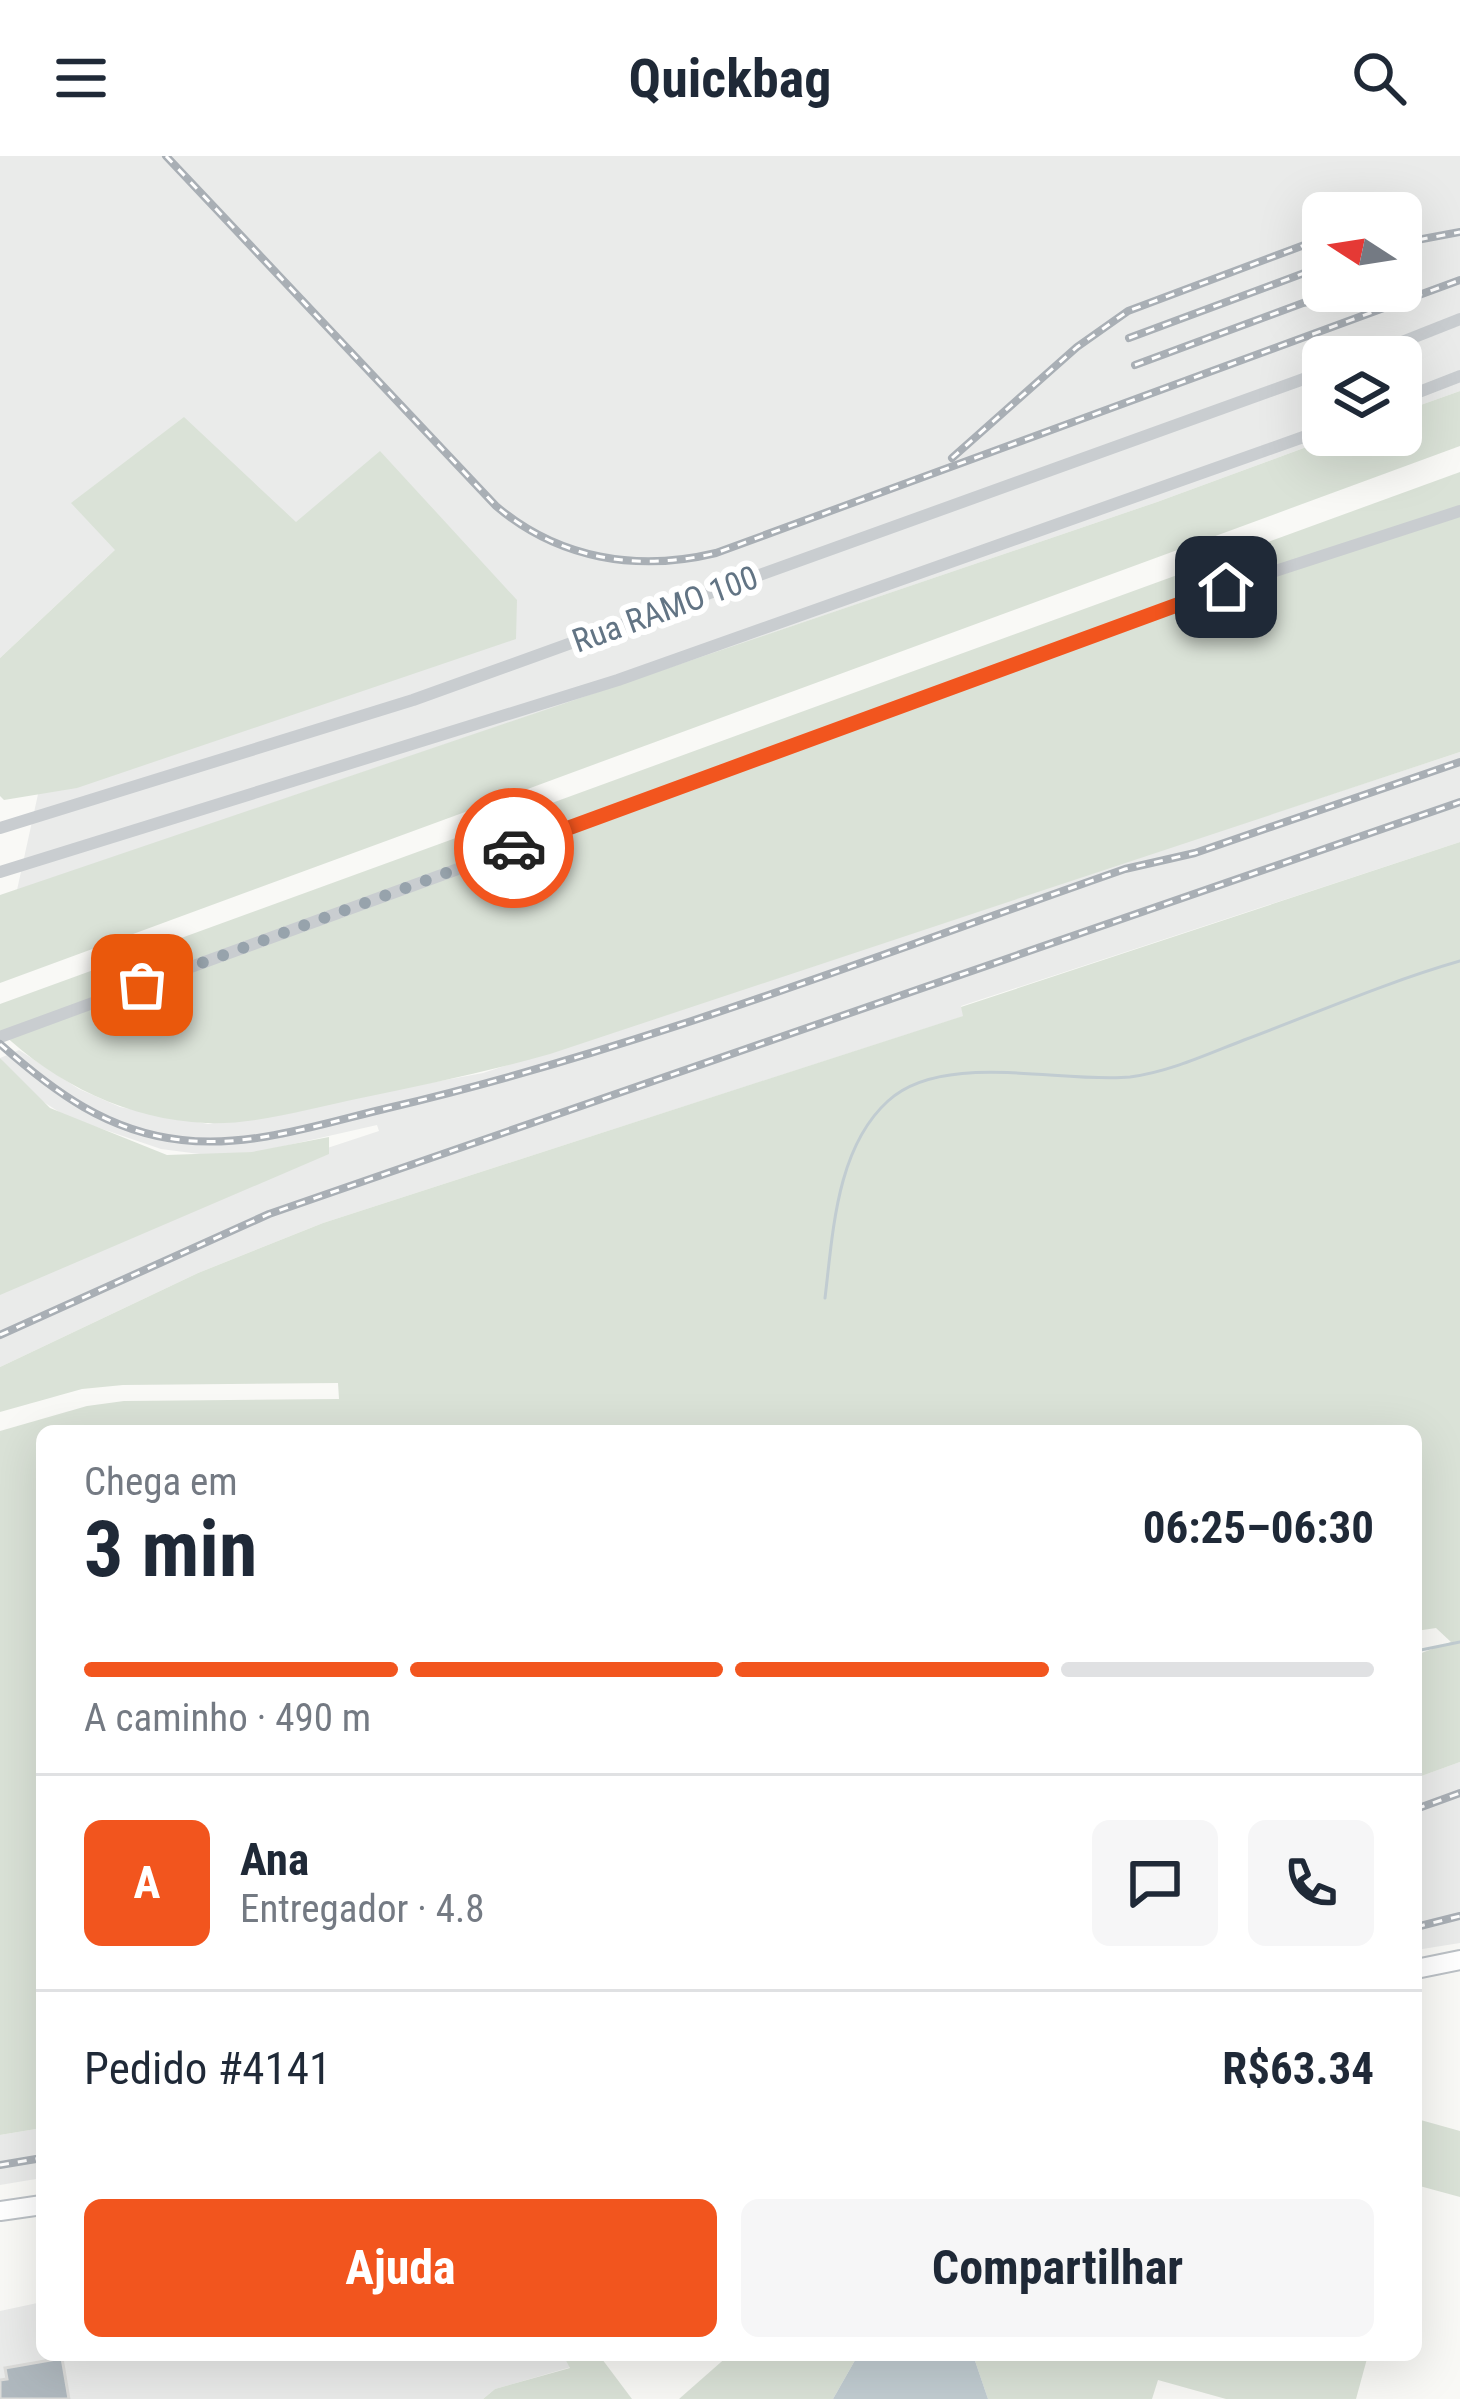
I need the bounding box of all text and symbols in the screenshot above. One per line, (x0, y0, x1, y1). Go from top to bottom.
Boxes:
icon: menu (48, 45, 114, 111)
icon: search (1346, 45, 1412, 111)
text: Quickbag (629, 47, 831, 110)
north arrow (1302, 192, 1422, 312)
map controls (1302, 192, 1422, 456)
button: layers (1302, 336, 1422, 456)
pin (1175, 536, 1277, 638)
icon: home (1193, 554, 1259, 620)
street label: Rua RAMO 100 (567, 557, 763, 661)
courier (454, 788, 574, 908)
icon: car (481, 815, 547, 881)
pin (91, 934, 193, 1036)
icon: bag (109, 952, 175, 1018)
text: Chega em (84, 1459, 238, 1505)
text: 06:25–06:30 (1143, 1501, 1374, 1554)
text: 3 min (84, 1504, 257, 1595)
text: A caminho · 490 m (84, 1695, 371, 1741)
button: chat (1092, 1820, 1218, 1946)
button: phone (1248, 1820, 1374, 1946)
text: Ana (240, 1833, 309, 1886)
text: A (134, 1856, 160, 1909)
text: Entregador · 4.8 (240, 1886, 485, 1932)
text: Pedido #4141 (84, 2042, 331, 2095)
text: R$63.34 (1222, 2042, 1374, 2095)
button: Ajuda (84, 2199, 717, 2337)
button: Compartilhar (741, 2199, 1374, 2337)

